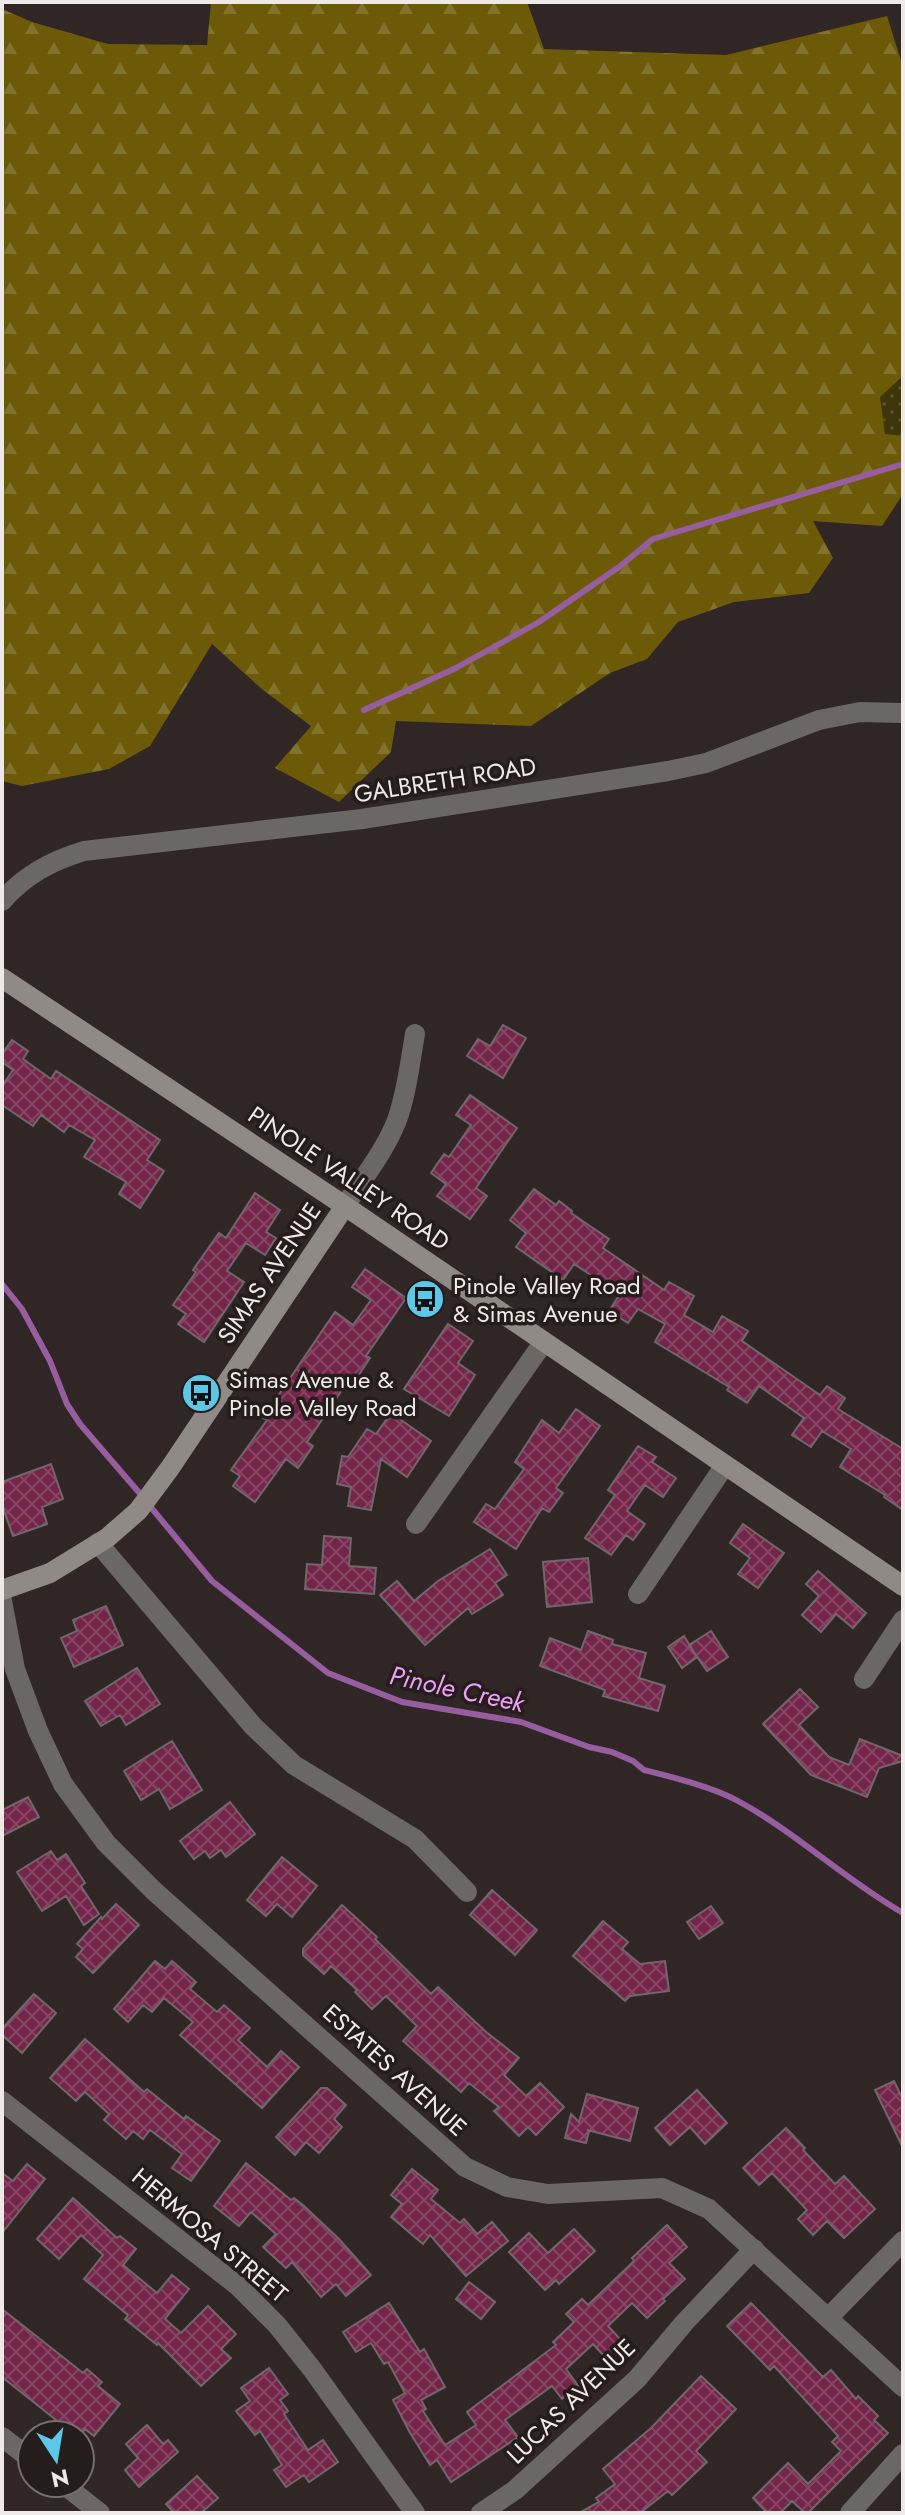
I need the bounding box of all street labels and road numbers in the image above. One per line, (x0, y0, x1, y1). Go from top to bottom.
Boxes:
street label: GALBRETH ROAD (351, 748, 539, 812)
street label: PINOLE VALLEY ROAD (241, 1097, 457, 1259)
street label: SIMAS AVENUE (209, 1195, 329, 1351)
street label: ESTATES AVENUE (315, 1996, 475, 2144)
street label: HERMOSA STREET (125, 2159, 295, 2311)
street label: LUCAS AVENUE (499, 2330, 643, 2472)

